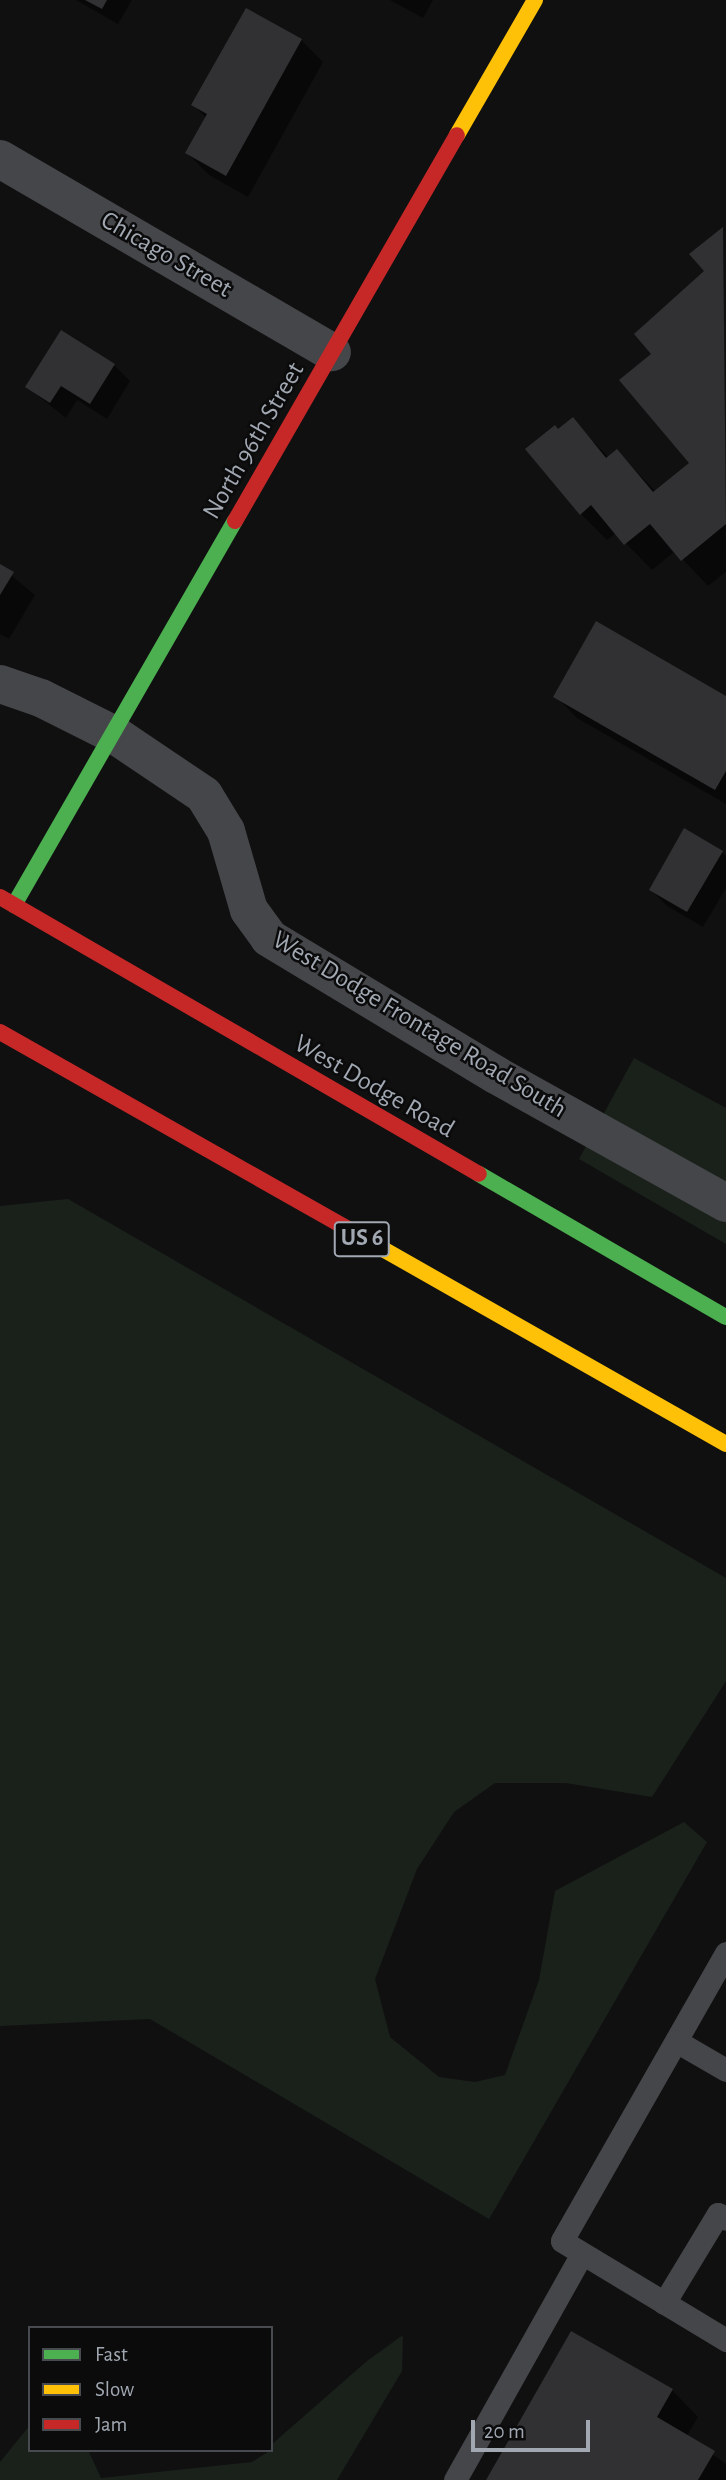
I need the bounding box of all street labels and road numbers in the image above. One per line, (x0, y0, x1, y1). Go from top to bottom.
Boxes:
street label: Chicago Street (95, 205, 237, 305)
street label: North 96th Street (196, 357, 312, 525)
street label: West Dodge Frontage Road South (266, 925, 572, 1125)
street label: West Dodge Road (288, 1029, 460, 1145)
road number: US 6 (332, 1218, 392, 1260)

